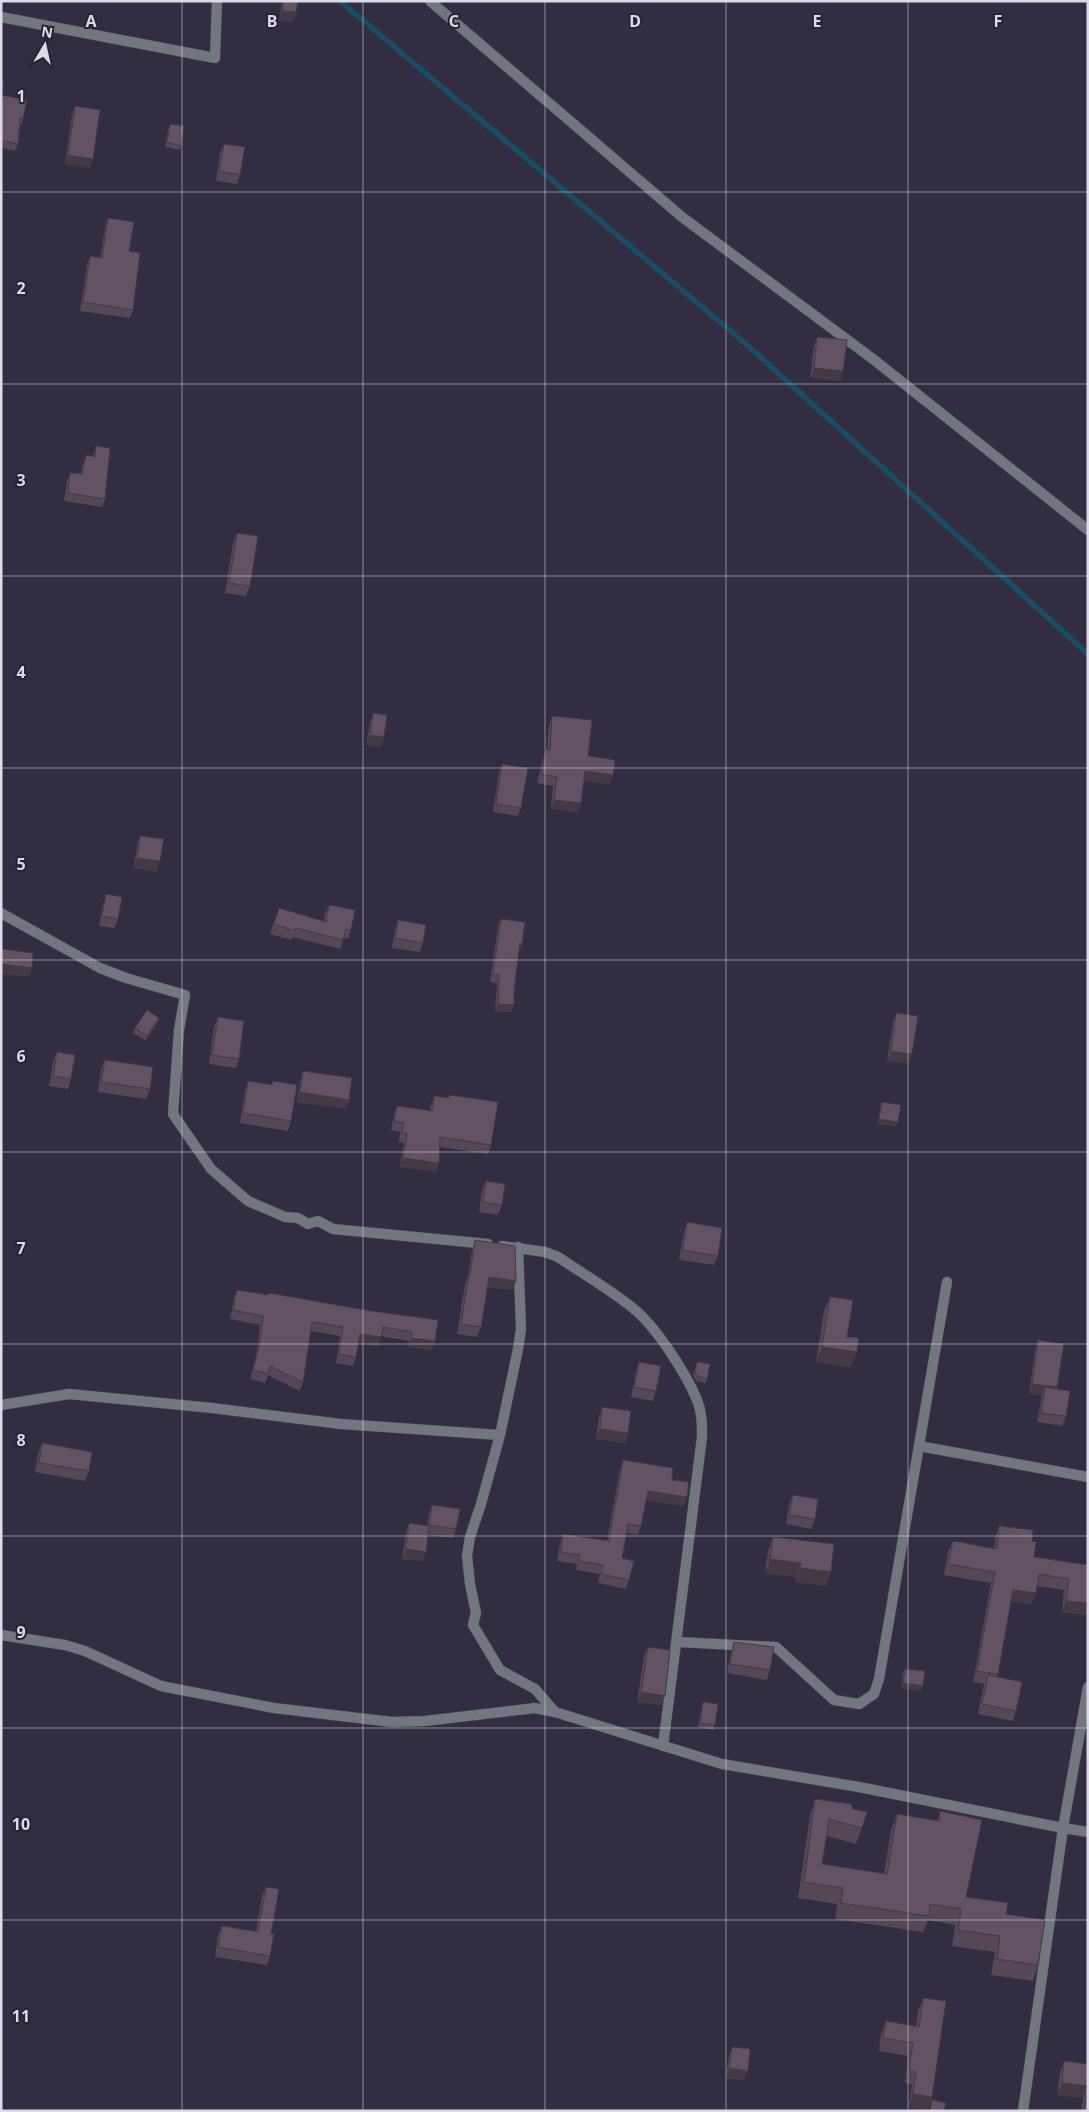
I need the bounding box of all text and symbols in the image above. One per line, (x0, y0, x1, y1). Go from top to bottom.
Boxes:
text: A (85, 10, 97, 32)
text: B (267, 10, 277, 32)
text: C (449, 10, 459, 32)
text: D (629, 10, 641, 32)
text: E (813, 10, 822, 32)
text: F (994, 10, 1002, 32)
north arrow (20, 20, 70, 70)
text: N (40, 21, 54, 42)
text: 1 (16, 85, 26, 107)
text: 2 (16, 277, 26, 299)
text: 3 (16, 469, 26, 491)
text: 4 (16, 661, 26, 683)
text: 5 (16, 853, 26, 875)
text: 6 (16, 1045, 26, 1067)
text: 7 (16, 1237, 26, 1259)
text: 8 (16, 1429, 26, 1451)
text: 9 (16, 1621, 26, 1643)
text: 10 (12, 1813, 30, 1835)
text: 11 (12, 2005, 30, 2027)

